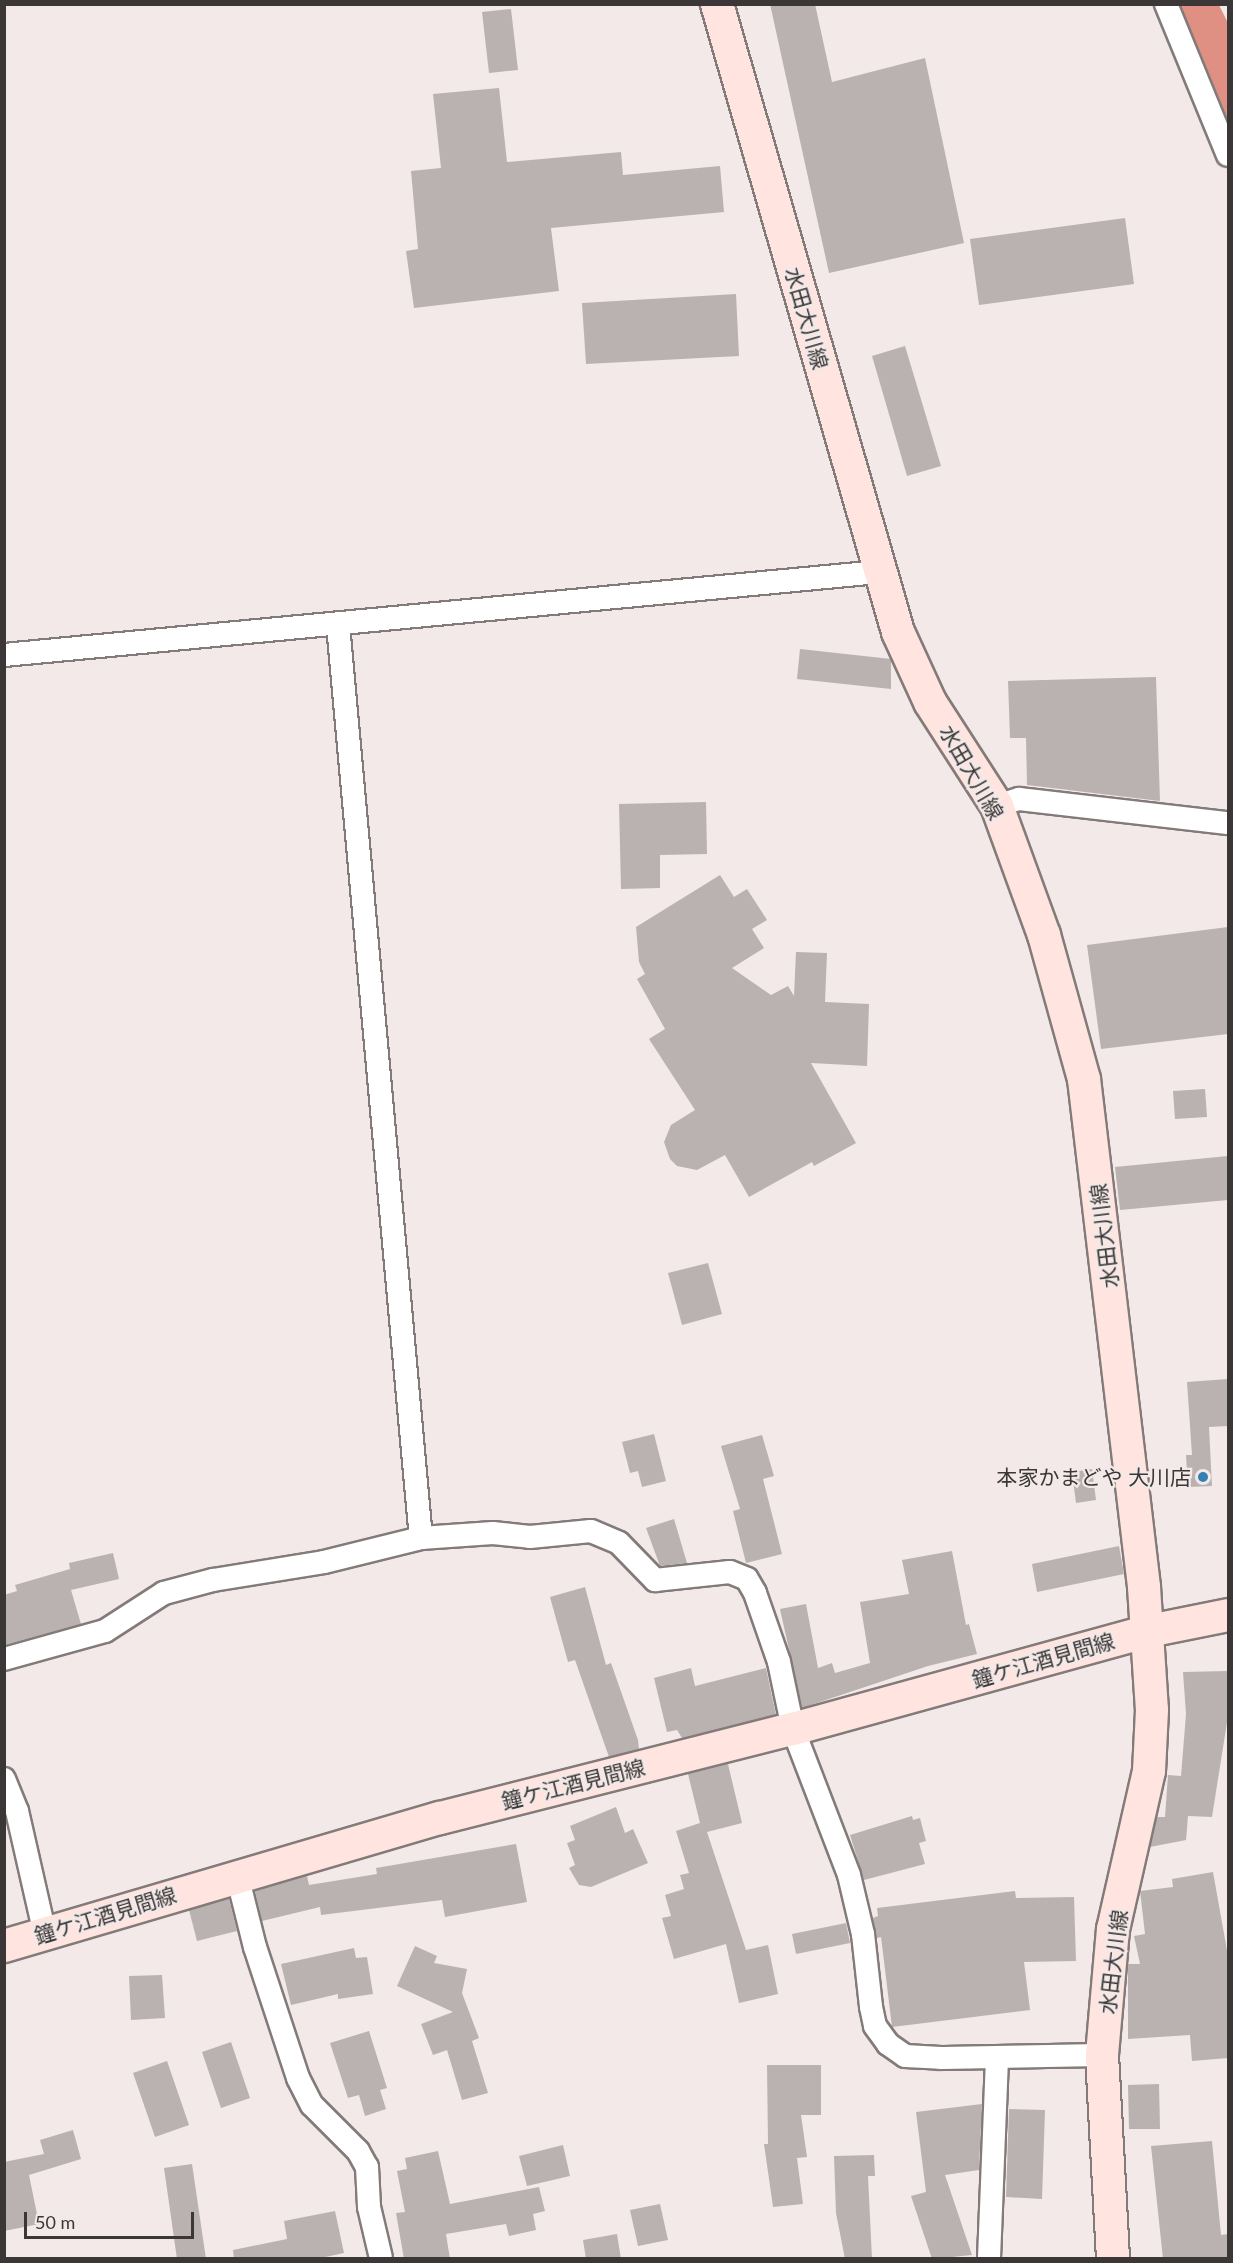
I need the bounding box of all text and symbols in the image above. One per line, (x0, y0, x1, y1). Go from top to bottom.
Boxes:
street label: 水田大川線 (780, 264, 834, 372)
street label: 水田大川線 (935, 720, 1009, 824)
street label: 水田大川線 (1085, 1182, 1123, 1290)
place label: 本家かまどや 大川店 (997, 1464, 1191, 1490)
marker: 本家かまどや 大川店 (1196, 1470, 1210, 1484)
street label: 鐘ケ江酒見間線 (969, 1628, 1117, 1692)
street label: 鐘ケ江酒見間線 (499, 1754, 647, 1814)
street label: 鐘ケ江酒見間線 (31, 1881, 179, 1949)
street label: 水田大川線 (1094, 1908, 1132, 2016)
scale bar (27, 2200, 196, 2238)
text: 50 m (35, 2211, 75, 2233)

